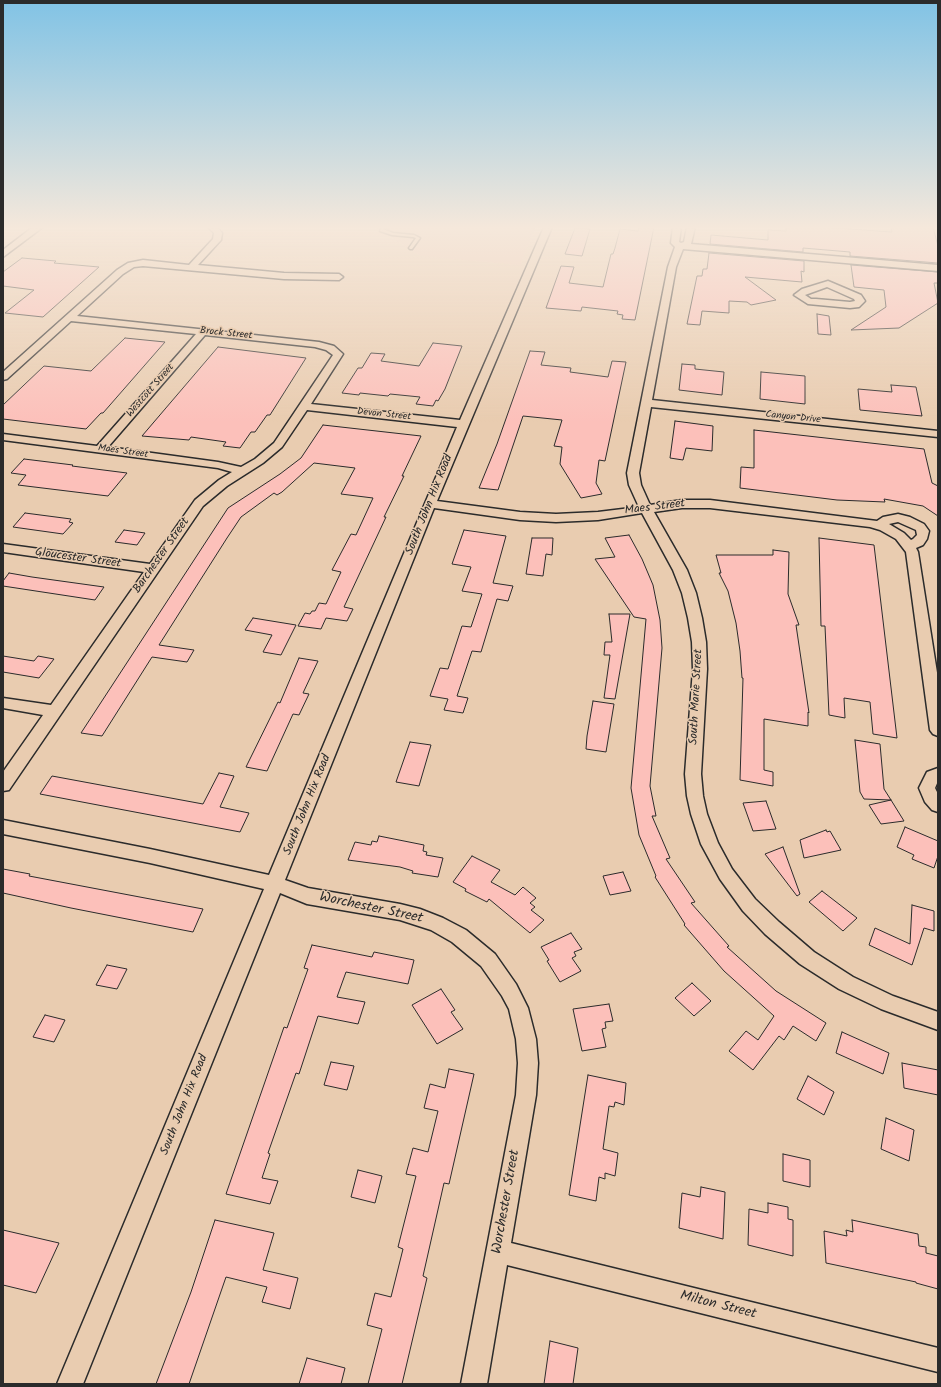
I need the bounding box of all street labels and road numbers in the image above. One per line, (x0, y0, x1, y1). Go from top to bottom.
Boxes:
street label: Brock Street (199, 325, 253, 343)
street label: Westcott Street (125, 362, 177, 420)
street label: Devon Street (356, 406, 412, 424)
street label: Canyon Drive (765, 409, 821, 427)
street label: Maes Street (97, 443, 149, 461)
street label: South John Hix Road (403, 453, 457, 557)
street label: Maes Street (624, 497, 686, 519)
street label: Barchester Street (131, 516, 193, 596)
street label: Gloucester Street (34, 546, 122, 572)
street label: South Marie Street (687, 649, 707, 745)
street label: South John Hix Road (281, 753, 335, 857)
street label: Worchester Street (318, 890, 424, 928)
street label: South John Hix Road (158, 1053, 212, 1157)
street label: Worchester Street (490, 1149, 524, 1255)
street label: Milton Street (678, 1288, 758, 1324)

